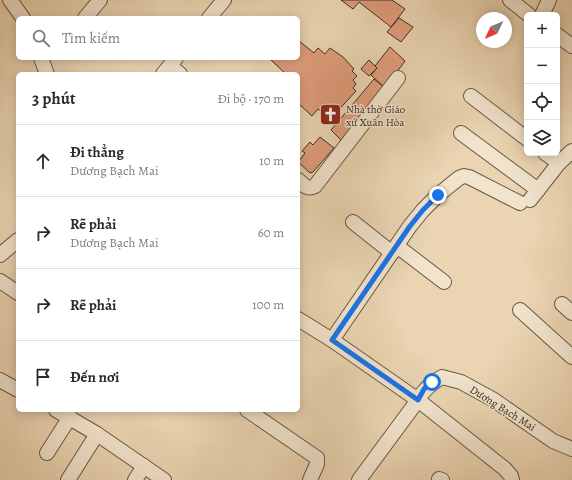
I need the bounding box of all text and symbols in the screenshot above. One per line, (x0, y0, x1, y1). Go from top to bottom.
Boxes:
north arrow (476, 12, 512, 48)
map controls (524, 12, 560, 156)
button: + (524, 12, 560, 48)
search box (16, 16, 300, 60)
icon: search (30, 27, 52, 49)
text: Tìm kiếm (62, 28, 120, 48)
button: − (524, 48, 560, 84)
button: locate (524, 84, 560, 120)
text: 3 phút (32, 87, 76, 110)
text: Đi bộ · 170 m (217, 90, 284, 107)
church icon: Nhà thờ Giáo xứ Xuân Hòa (318, 102, 344, 128)
place label: Nhà thờ Giáo xứ Xuân Hòa (346, 102, 406, 130)
button: layers (524, 120, 560, 156)
text: Đi thẳng (70, 142, 124, 162)
icon: ahead (32, 150, 54, 172)
text: 10 m (259, 152, 284, 169)
text: Dương Bạch Mai (70, 162, 159, 179)
route end (429, 186, 447, 204)
text: Rẽ phải (70, 214, 116, 234)
icon: right (32, 222, 54, 244)
text: 60 m (258, 224, 284, 241)
text: Dương Bạch Mai (70, 234, 159, 251)
icon: right (32, 294, 54, 316)
text: Rẽ phải (70, 295, 116, 315)
text: 100 m (252, 296, 284, 313)
icon: arrive (32, 366, 54, 388)
text: Đến nơi (70, 367, 119, 387)
route start (423, 373, 441, 391)
street label: Dương Bạch Mai (467, 382, 539, 435)

